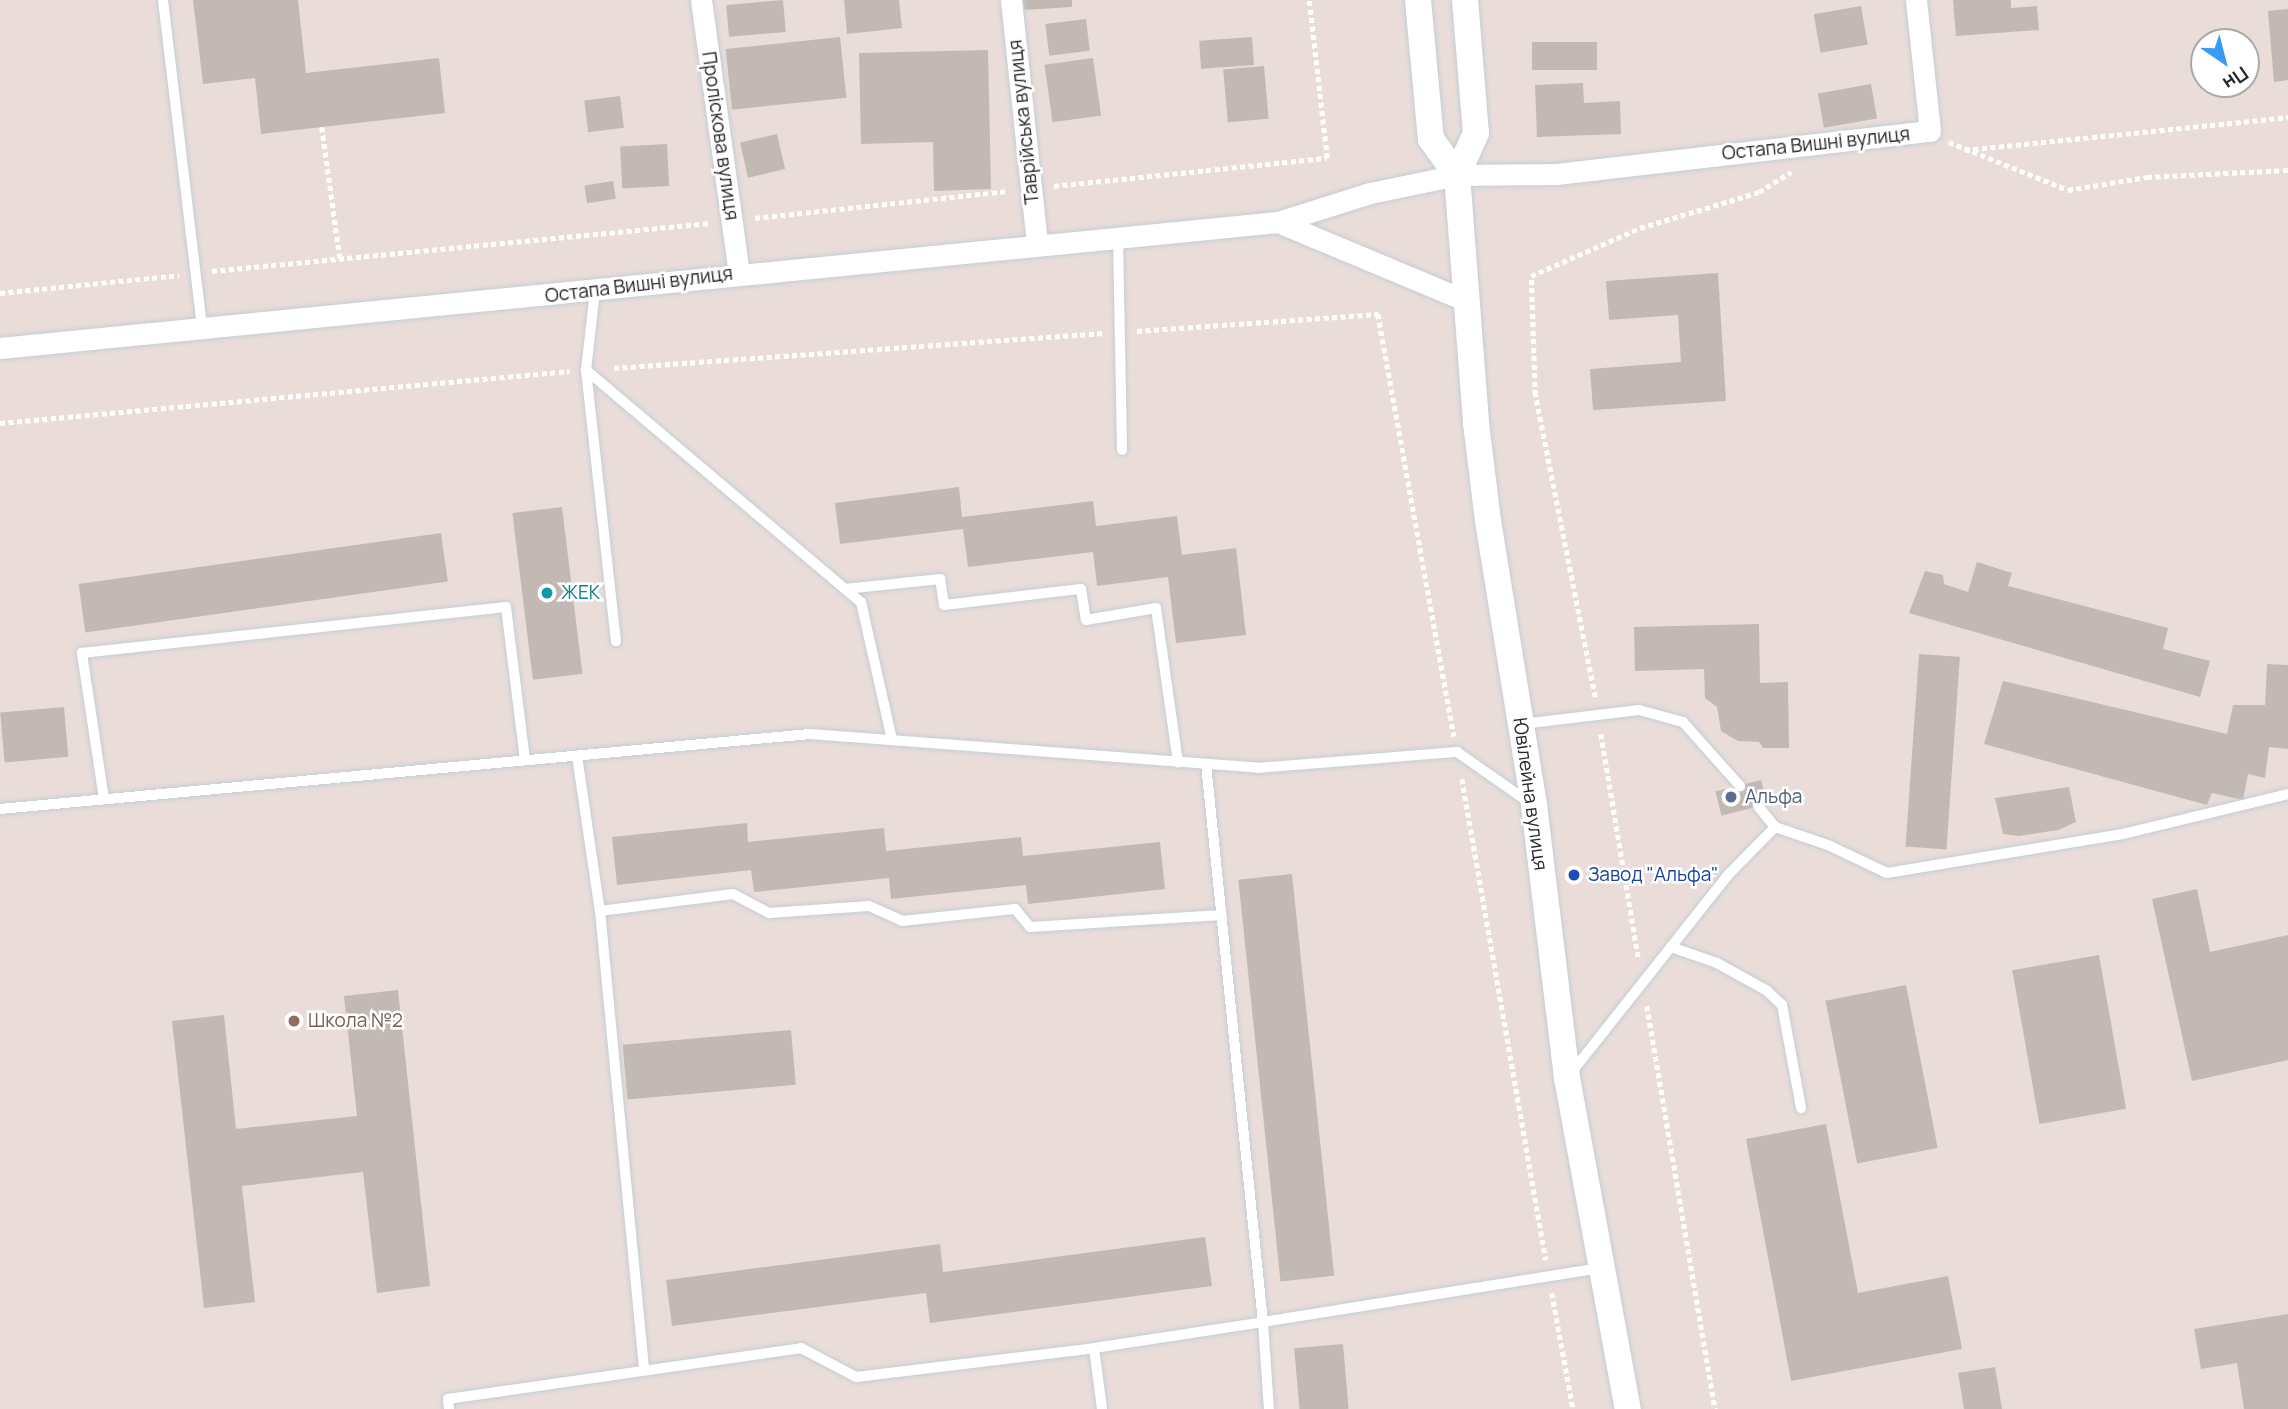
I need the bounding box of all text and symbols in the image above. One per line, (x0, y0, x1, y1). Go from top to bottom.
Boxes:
north arrow (2190, 28, 2260, 98)
street label: Таврійська вулиця (1004, 39, 1044, 205)
street label: Проліскова вулиця (697, 50, 743, 222)
text: Пн (2218, 61, 2254, 97)
street label: Остапа Вишні вулиця (1721, 123, 1911, 165)
street label: Остапа Вишні вулиця (544, 262, 734, 308)
place label: ЖЕК (561, 582, 600, 604)
marker: ЖЕК (539, 585, 555, 601)
street label: Ювілейна вулиця (1508, 716, 1552, 872)
place label: Альфа (1745, 786, 1802, 808)
marker: Альфа (1723, 789, 1739, 805)
place label: Завод "Альфа" (1588, 864, 1718, 886)
marker: Завод "Альфа" (1566, 867, 1582, 883)
place label: Школа №2 (308, 1010, 403, 1032)
marker: Школа №2 (286, 1013, 302, 1029)

